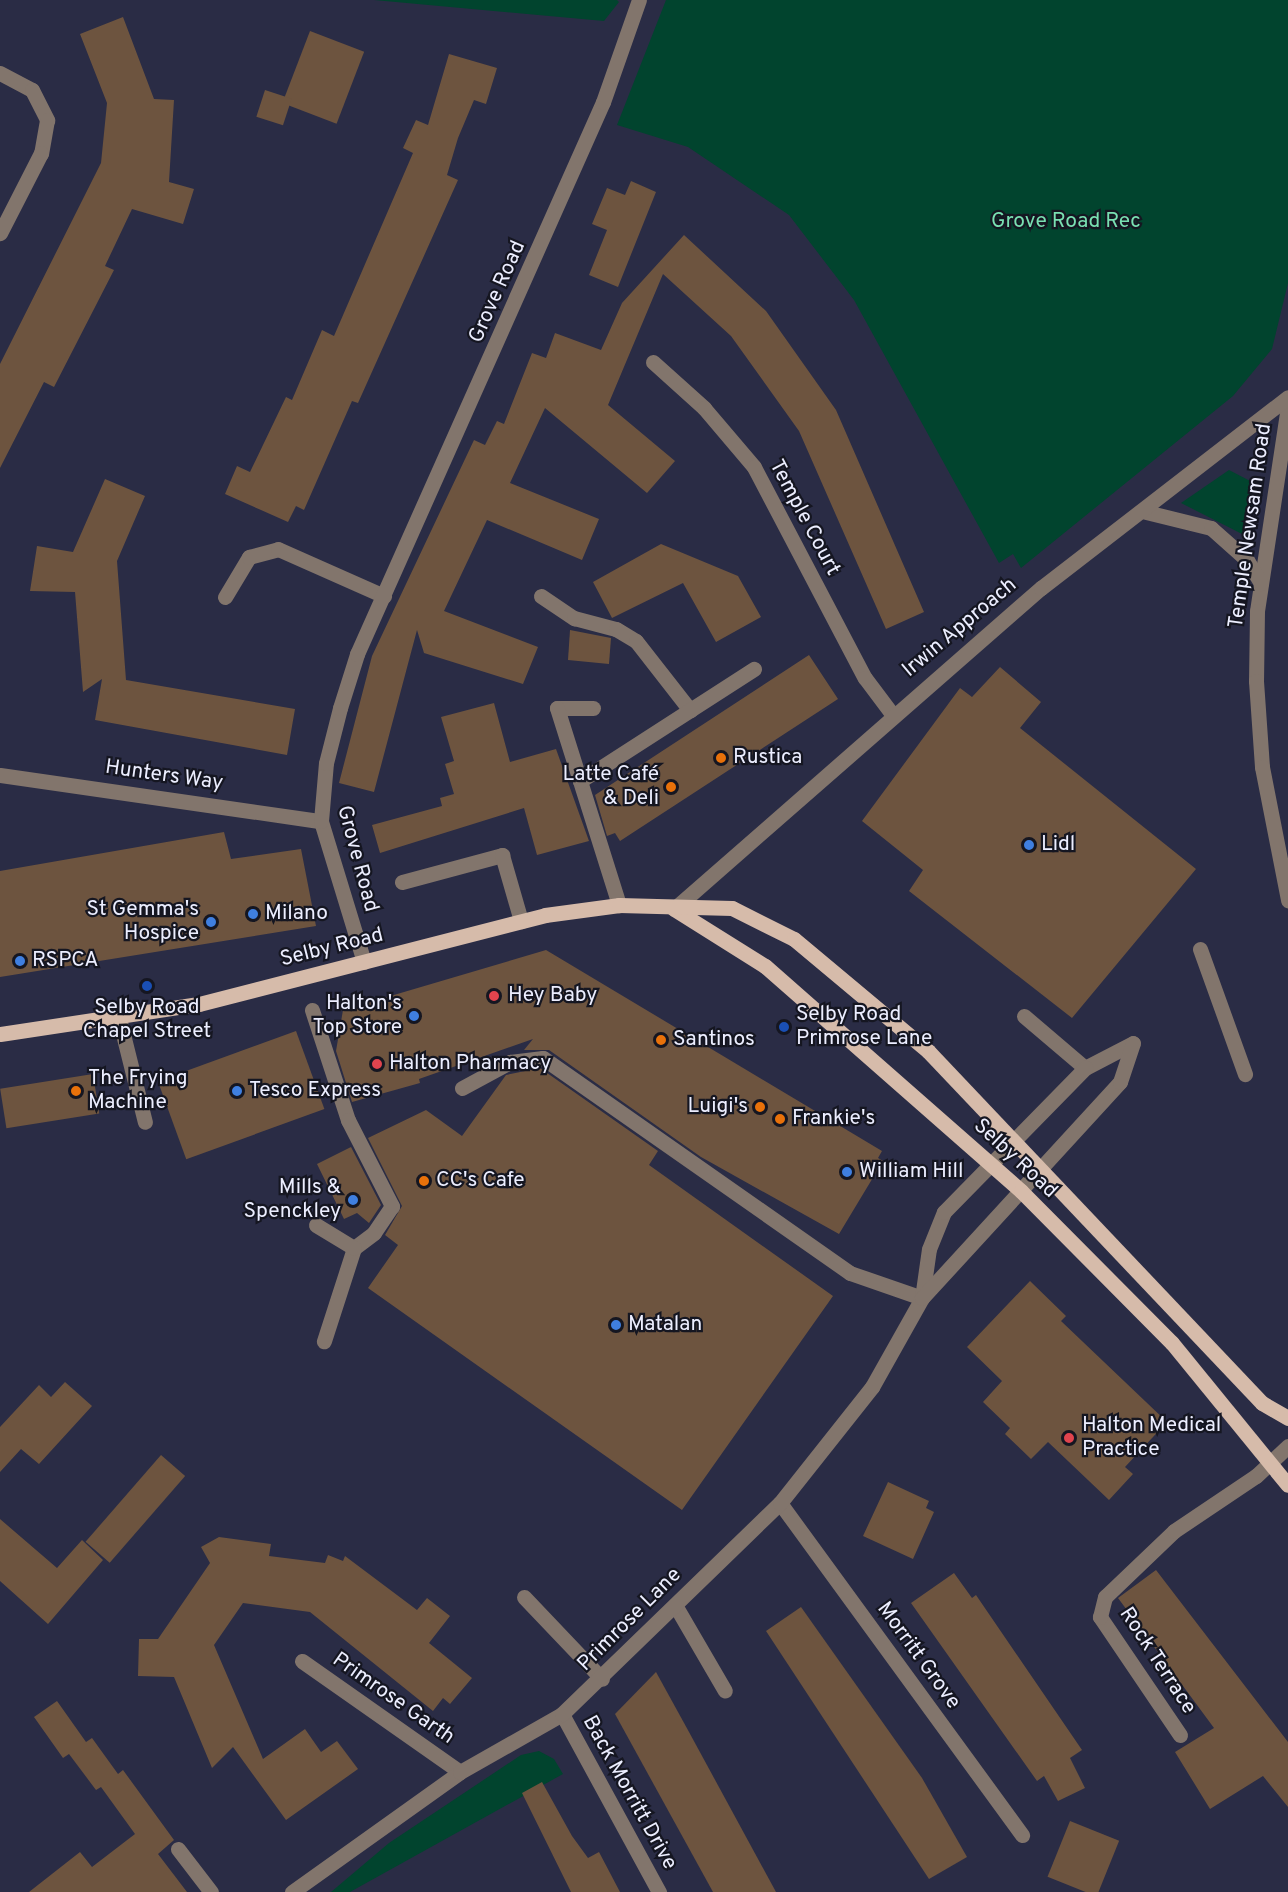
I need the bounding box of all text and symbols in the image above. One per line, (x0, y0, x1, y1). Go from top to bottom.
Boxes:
park label: Grove Road Rec (991, 209, 1141, 235)
street label: Grove Road (464, 237, 532, 347)
street label: Temple Newsam Road (1224, 422, 1278, 630)
street label: Temple Court (763, 456, 845, 580)
street label: Irwin Approach (897, 573, 1023, 683)
place label: Rustica (733, 745, 802, 771)
marker: Rustica (714, 751, 728, 765)
street label: Hunters Way (103, 755, 225, 797)
place label: Latte Café & Deli (563, 762, 659, 812)
marker: Latte Café & Deli (664, 780, 678, 794)
street label: Grove Road (331, 803, 383, 915)
place label: Lidl (1041, 832, 1075, 858)
marker: Lidl (1022, 838, 1036, 852)
place label: St Gemma's Hospice (86, 897, 199, 947)
place label: Milano (265, 901, 328, 927)
marker: Milano (246, 907, 260, 921)
marker: St Gemma's Hospice (204, 915, 218, 929)
street label: Selby Road (278, 923, 386, 973)
place label: RSPCA (32, 948, 99, 974)
marker: RSPCA (13, 954, 27, 968)
marker: Selby Road Chapel Street (140, 979, 154, 993)
place label: Hey Baby (508, 983, 597, 1009)
marker: Hey Baby (485, 987, 503, 1005)
place label: Halton's Top Store (313, 991, 402, 1041)
place label: Selby Road Chapel Street (83, 995, 211, 1045)
place label: Selby Road Primrose Lane (796, 1002, 932, 1052)
marker: Halton's Top Store (407, 1009, 421, 1023)
marker: Selby Road Primrose Lane (777, 1020, 791, 1034)
place label: Santinos (673, 1027, 755, 1053)
marker: Santinos (654, 1033, 668, 1047)
place label: Halton Pharmacy (389, 1051, 551, 1077)
marker: Halton Pharmacy (370, 1057, 384, 1071)
place label: The Frying Machine (88, 1066, 188, 1116)
place label: Tesco Express (249, 1078, 381, 1104)
marker: The Frying Machine (69, 1084, 83, 1098)
marker: Tesco Express (230, 1084, 244, 1098)
place label: Luigi's (688, 1094, 748, 1120)
marker: Luigi's (753, 1100, 767, 1114)
place label: Frankie's (792, 1106, 875, 1132)
marker: Frankie's (773, 1112, 787, 1126)
street label: Selby Road (968, 1114, 1062, 1204)
place label: William Hill (859, 1159, 963, 1185)
marker: William Hill (840, 1165, 854, 1179)
place label: CC's Cafe (436, 1168, 525, 1194)
marker: CC's Cafe (417, 1174, 431, 1188)
place label: Mills & Spenckley (243, 1175, 341, 1225)
marker: Mills & Spenckley (346, 1193, 360, 1207)
place label: Matalan (628, 1312, 702, 1338)
marker: Matalan (609, 1318, 623, 1332)
place label: Halton Medical Practice (1082, 1413, 1221, 1463)
marker: Halton Medical Practice (1060, 1429, 1078, 1447)
street label: Primrose Lane (573, 1563, 687, 1677)
street label: Morritt Grove (871, 1598, 965, 1714)
street label: Rock Terrace (1113, 1603, 1201, 1719)
street label: Primrose Garth (327, 1648, 459, 1750)
street label: Back Morritt Drive (576, 1712, 682, 1874)

